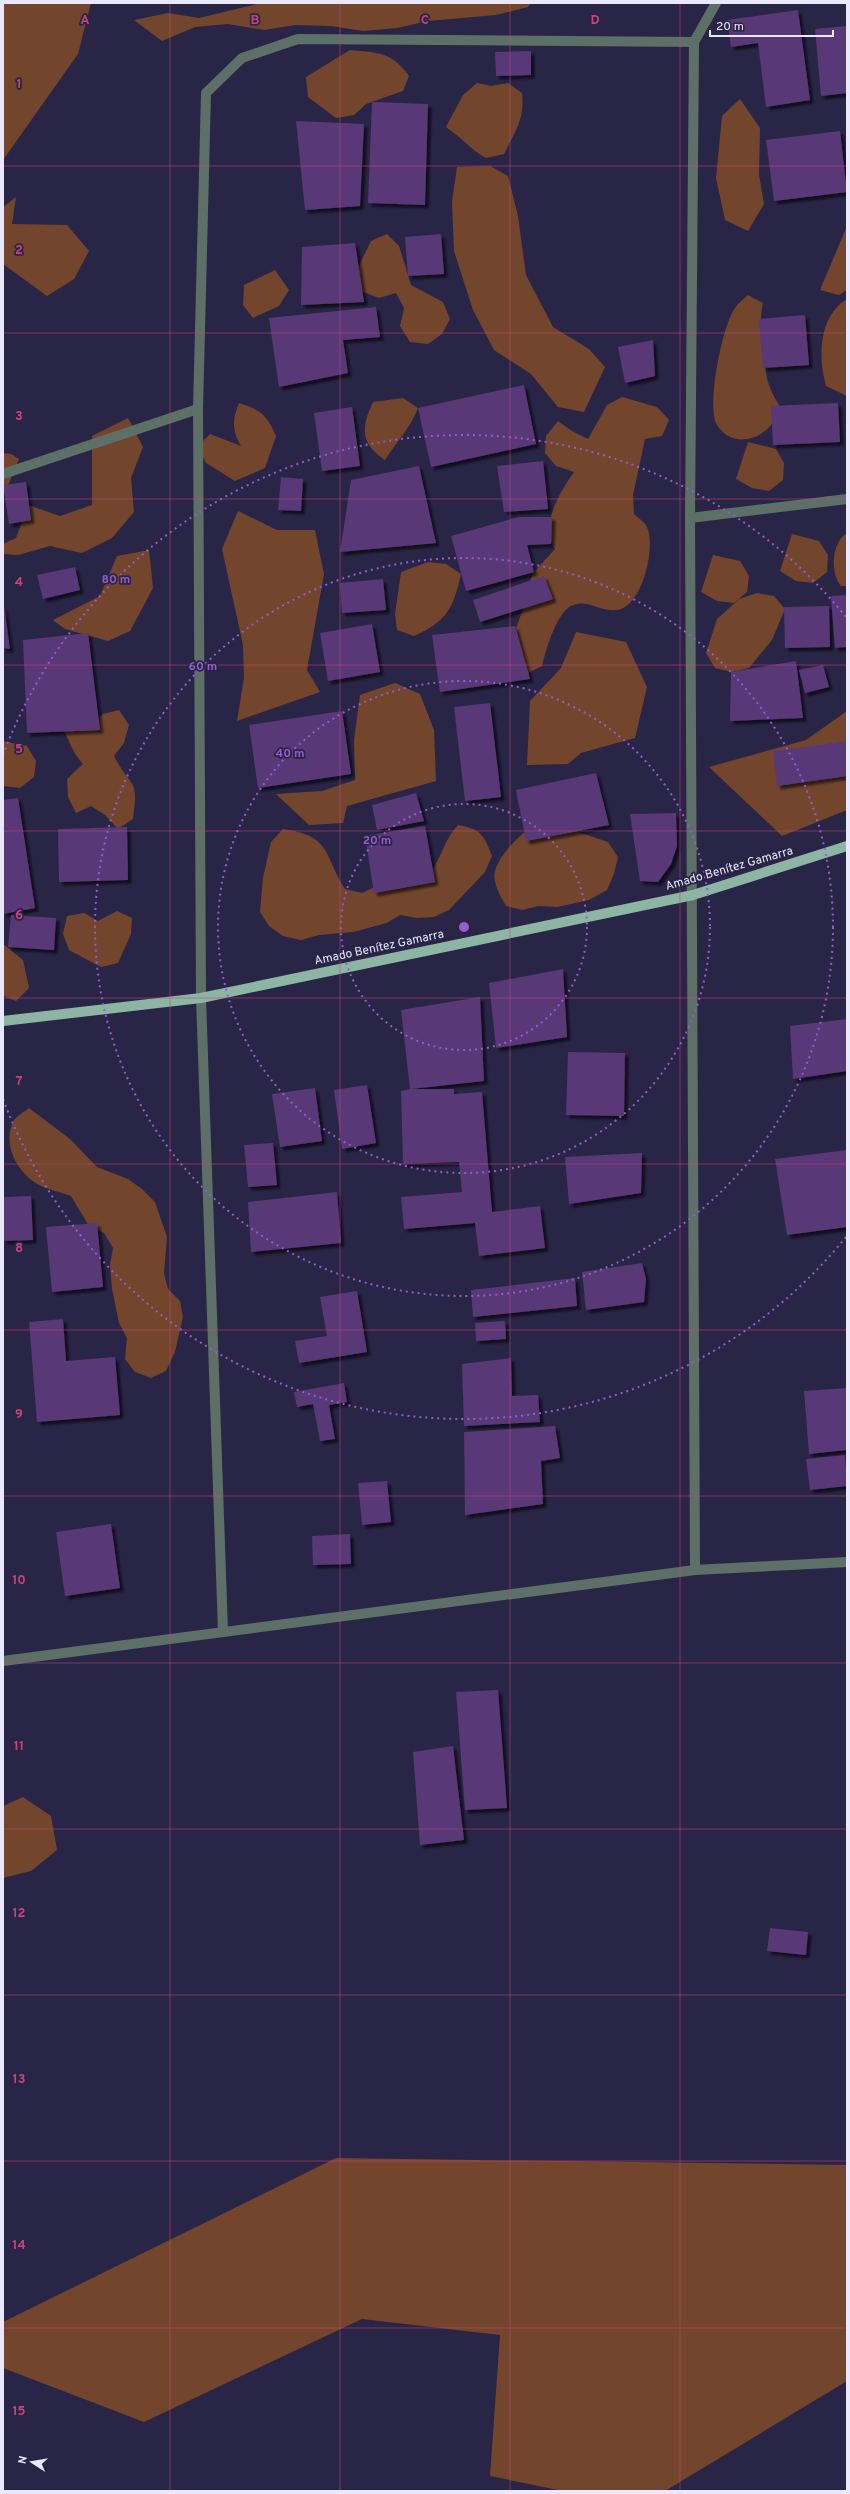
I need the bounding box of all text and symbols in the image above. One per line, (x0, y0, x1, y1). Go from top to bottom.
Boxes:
scale bar (710, 12, 833, 38)
text: A (80, 13, 90, 29)
text: B (251, 13, 260, 29)
text: C (421, 13, 429, 29)
text: D (590, 13, 600, 29)
text: 20 m (716, 19, 744, 35)
text: 1 (16, 77, 22, 93)
text: 2 (15, 243, 23, 259)
text: 3 (15, 409, 23, 425)
text: 80 m (102, 572, 130, 588)
text: 4 (15, 575, 23, 591)
text: 60 m (189, 659, 217, 675)
text: 5 (15, 742, 23, 758)
text: 40 m (275, 746, 305, 762)
text: 20 m (363, 833, 391, 849)
street label: Amado Benítez Gamarra (664, 843, 795, 895)
text: 6 (15, 908, 23, 924)
centre of rings (457, 920, 471, 934)
street label: Amado Benítez Gamarra (313, 926, 445, 970)
text: 7 (16, 1074, 23, 1090)
text: 8 (15, 1241, 23, 1257)
text: 9 (15, 1407, 23, 1423)
text: 10 (12, 1573, 26, 1589)
text: 11 (14, 1739, 24, 1755)
text: 12 (12, 1906, 26, 1922)
text: 13 (13, 2072, 26, 2088)
text: 14 (12, 2238, 26, 2254)
text: 15 (12, 2404, 26, 2420)
north arrow (12, 2442, 52, 2482)
text: N (16, 2455, 31, 2465)

